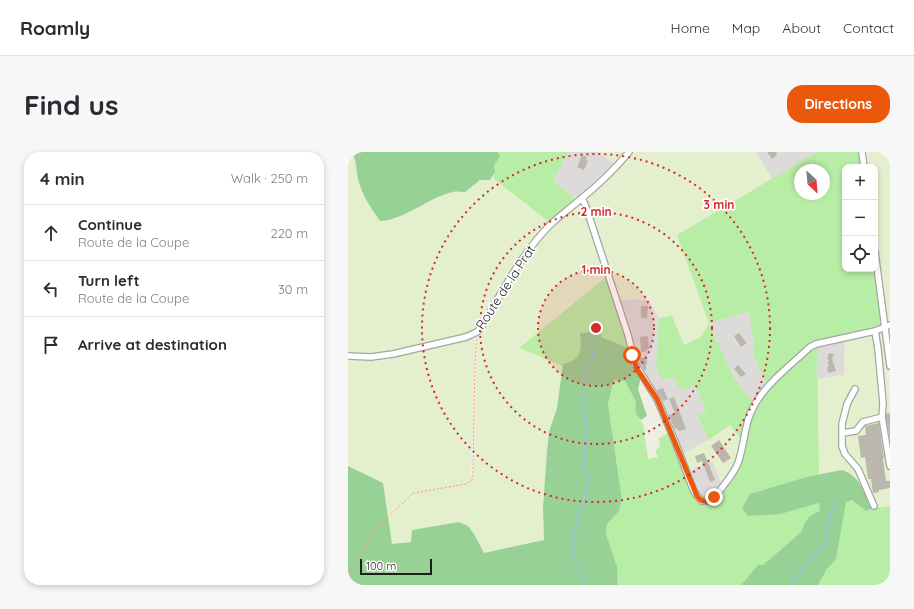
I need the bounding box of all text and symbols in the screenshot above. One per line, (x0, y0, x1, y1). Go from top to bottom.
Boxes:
text: Roamly (20, 16, 90, 40)
text: Home (671, 19, 710, 37)
text: Map (732, 19, 760, 37)
text: About (782, 19, 821, 37)
text: Contact (843, 19, 894, 37)
button: Directions (787, 85, 890, 123)
text: Find us (24, 87, 118, 122)
north arrow (794, 164, 830, 200)
map controls (842, 164, 878, 272)
button: + (842, 164, 878, 200)
text: 4 min (40, 168, 85, 189)
text: Walk · 250 m (231, 170, 308, 186)
text: 3 min (704, 197, 734, 212)
button: − (842, 200, 878, 236)
text: 2 min (580, 204, 612, 219)
text: Continue (78, 215, 142, 234)
icon: ahead (40, 222, 62, 244)
text: 220 m (270, 225, 308, 241)
text: Route de la Coupe (78, 234, 189, 250)
button: locate (842, 236, 878, 272)
street label: Route de la Prat (472, 242, 538, 332)
text: 1 min (581, 262, 611, 277)
text: Turn left (78, 271, 140, 290)
icon: left (40, 278, 62, 300)
text: 30 m (278, 281, 308, 297)
text: Route de la Coupe (78, 290, 189, 306)
centre of rings (589, 321, 603, 335)
icon: arrive (40, 334, 62, 356)
text: Arrive at destination (78, 335, 227, 354)
route start (623, 346, 641, 364)
route end (705, 488, 723, 506)
scale bar (360, 557, 432, 576)
text: 100 m (366, 559, 396, 573)

